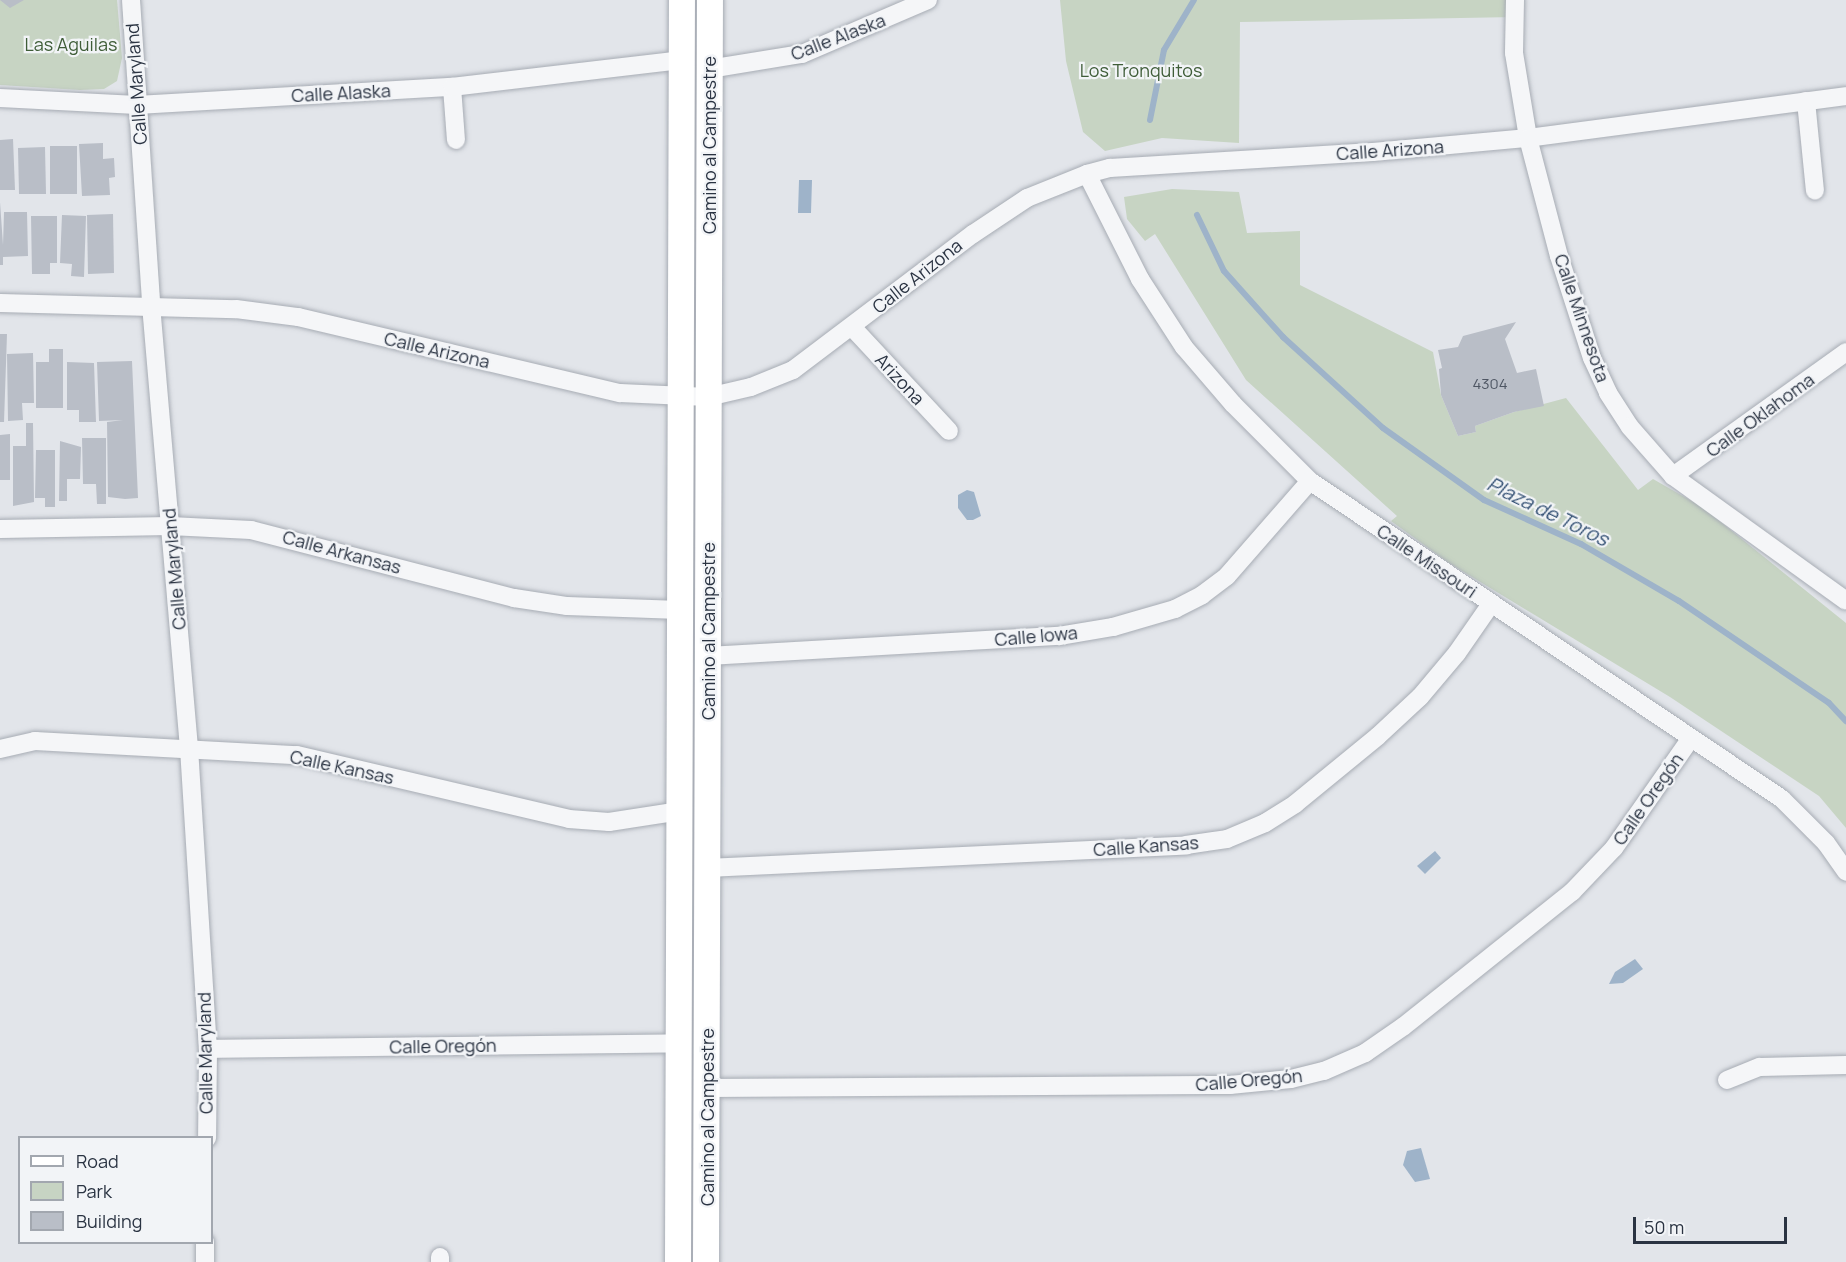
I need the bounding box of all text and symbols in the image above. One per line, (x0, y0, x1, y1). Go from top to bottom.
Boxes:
street label: Calle Alaska (788, 9, 888, 65)
street label: Calle Maryland (121, 22, 151, 146)
park label: Las Aguilas (25, 33, 117, 55)
street label: Camino al Campestre (698, 56, 720, 234)
park label: Los Tronquitos (1080, 59, 1202, 81)
street label: Calle Alaska (291, 80, 391, 106)
street label: Calle Arizona (1336, 135, 1444, 165)
street label: Calle Arizona (868, 234, 966, 318)
street label: Calle Minnesota (1550, 251, 1614, 385)
street label: Calle Arizona (382, 327, 492, 373)
street label: Arizona (871, 349, 929, 409)
street label: Calle Oklahoma (1702, 369, 1818, 461)
house number: 4304 (1472, 375, 1508, 393)
water label: Plaza de Toros (1483, 471, 1613, 551)
street label: Calle Maryland (158, 507, 190, 631)
street label: Calle Missouri (1373, 520, 1481, 602)
street label: Calle Arkansas (280, 526, 404, 578)
street label: Camino al Campestre (697, 542, 719, 720)
street label: Calle Iowa (994, 622, 1078, 650)
street label: Calle Kansas (288, 745, 396, 789)
street label: Calle Oregón (1608, 749, 1688, 849)
street label: Calle Kansas (1093, 832, 1199, 860)
street label: Calle Maryland (193, 992, 217, 1114)
street label: Camino al Campestre (696, 1028, 718, 1206)
street label: Calle Oregón (389, 1034, 497, 1058)
street label: Calle Oregón (1195, 1065, 1303, 1095)
legend (18, 1136, 213, 1244)
text: Road (76, 1149, 119, 1173)
text: Park (76, 1179, 112, 1203)
scale bar (1636, 1205, 1790, 1243)
text: Building (76, 1209, 142, 1233)
text: 50 m (1644, 1215, 1684, 1239)

